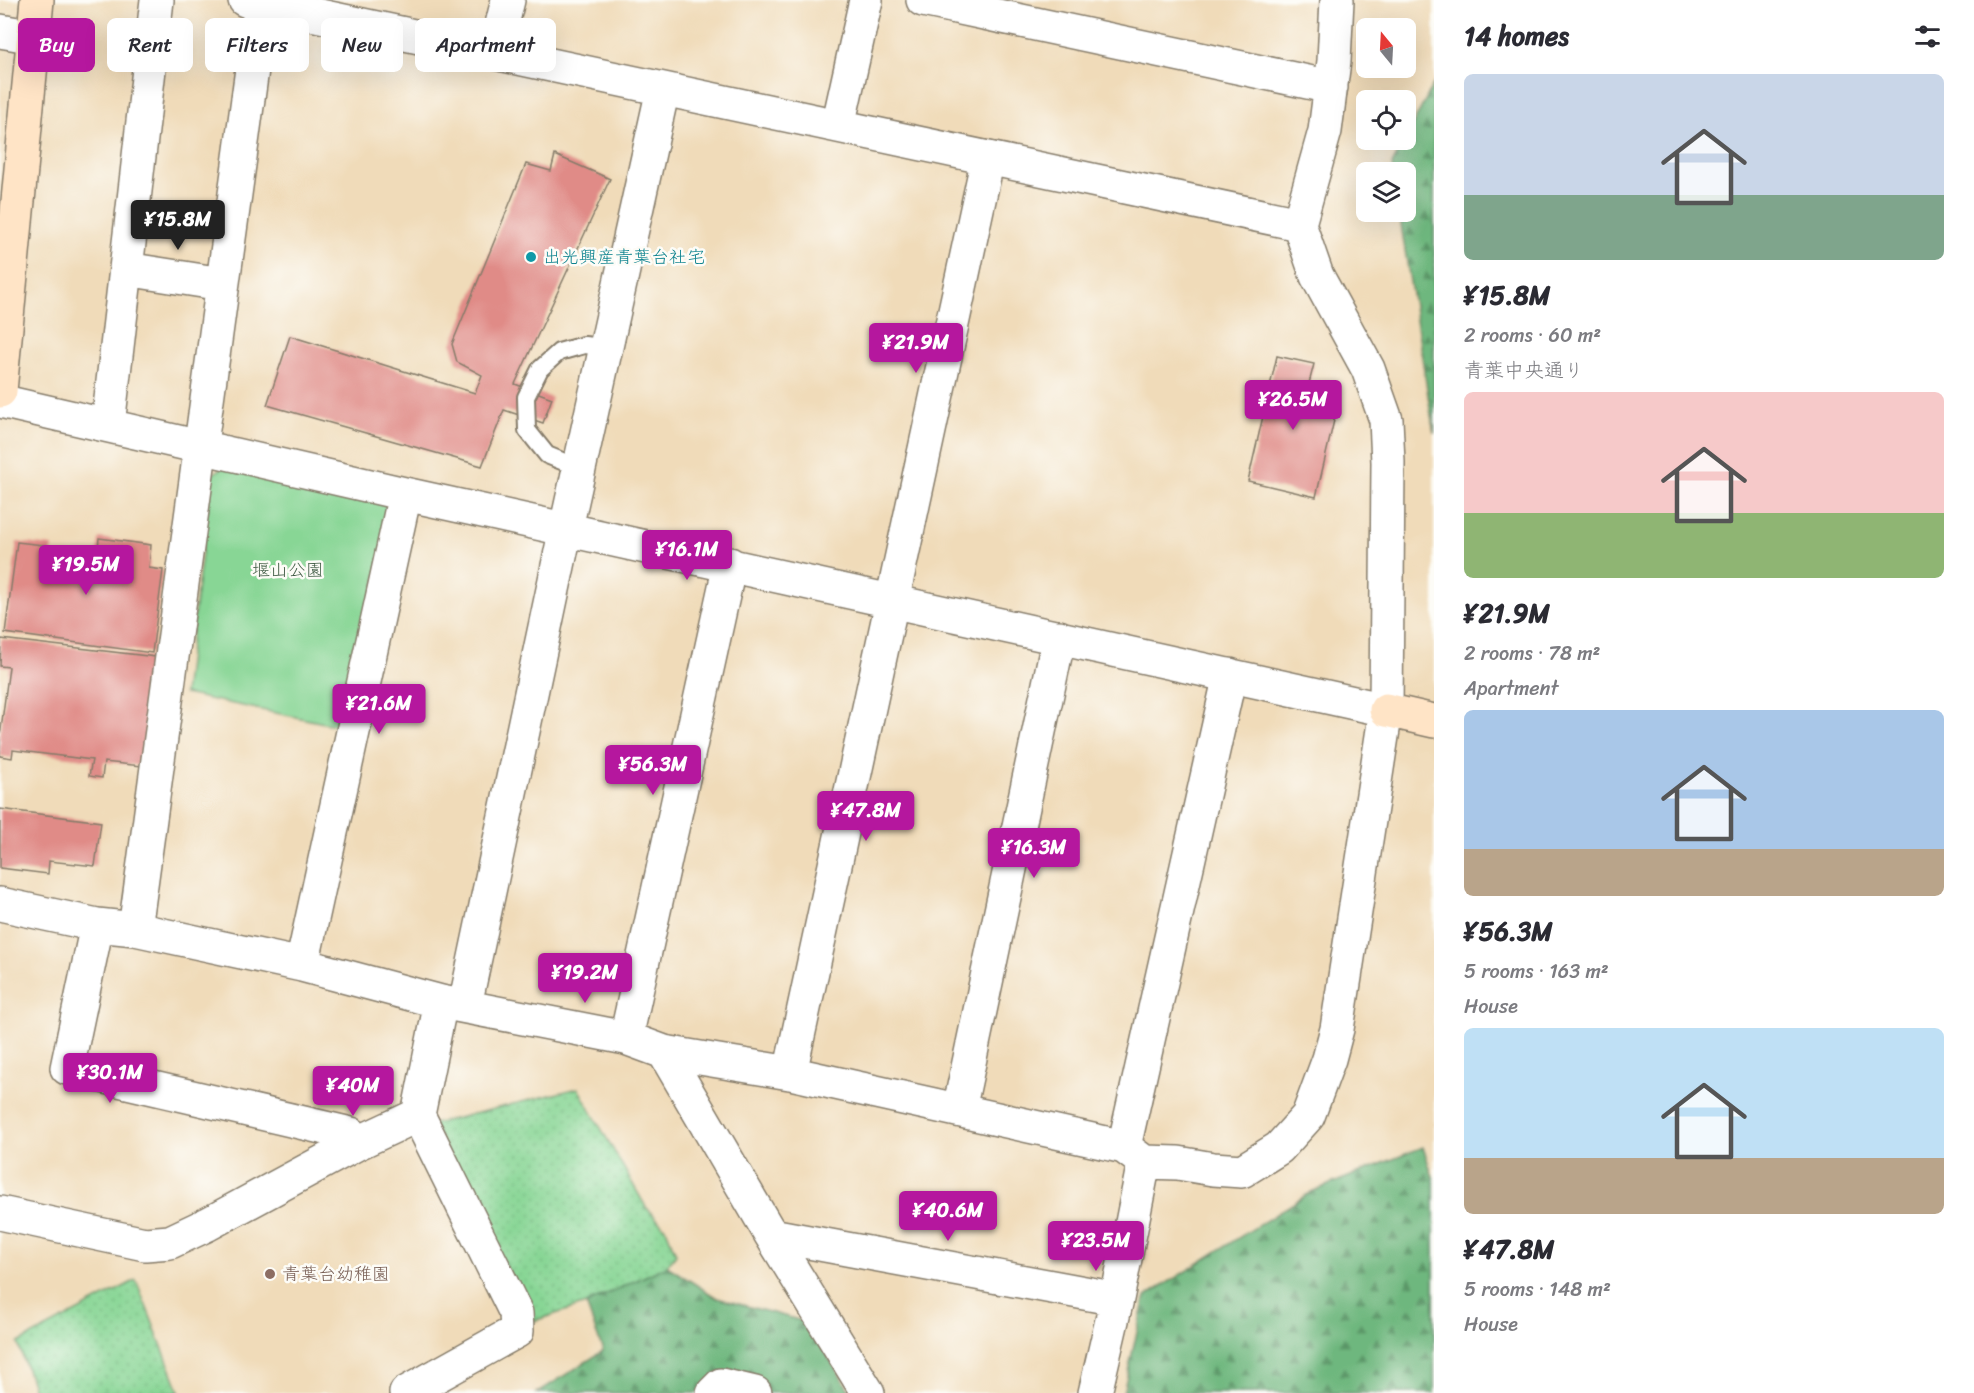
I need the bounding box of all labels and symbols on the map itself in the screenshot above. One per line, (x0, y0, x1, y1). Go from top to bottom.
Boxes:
north arrow (1356, 18, 1416, 78)
pin: ¥15.8M (129, 200, 227, 251)
place label: 出光興産青葉台社宅 (543, 241, 705, 273)
marker: 出光興産青葉台社宅 (524, 250, 538, 264)
pin: ¥21.9M (867, 323, 965, 374)
pin: ¥26.5M (1244, 380, 1342, 431)
pin: ¥16.1M (638, 530, 736, 581)
pin: ¥19.5M (37, 545, 135, 596)
park label: 堰山公園 (252, 554, 324, 586)
pin: ¥21.6M (330, 684, 428, 735)
pin: ¥56.3M (604, 745, 702, 796)
pin: ¥47.8M (817, 791, 915, 842)
pin: ¥16.3M (985, 828, 1083, 879)
pin: ¥19.2M (536, 953, 634, 1004)
pin: ¥30.1M (61, 1053, 159, 1104)
pin: ¥40M (317, 1066, 389, 1117)
pin: ¥40.6M (899, 1191, 997, 1242)
pin: ¥23.5M (1047, 1221, 1145, 1272)
place label: 青葉台幼稚園 (282, 1258, 390, 1290)
marker: 青葉台幼稚園 (263, 1267, 277, 1281)

